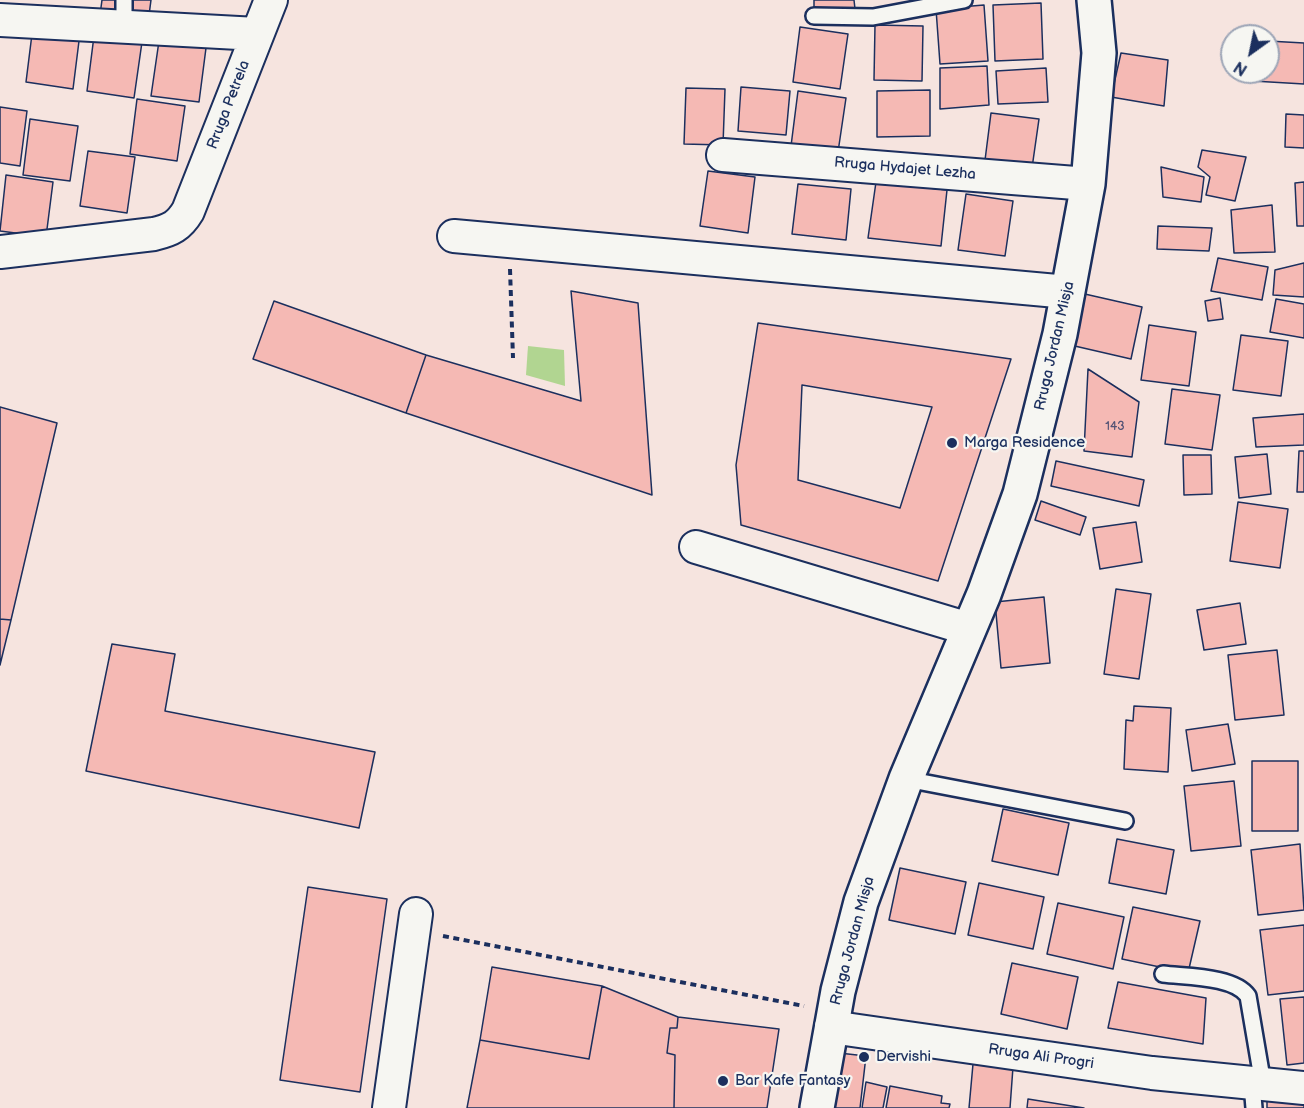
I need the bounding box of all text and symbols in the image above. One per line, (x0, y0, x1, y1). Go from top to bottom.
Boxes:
north arrow (1220, 24, 1280, 84)
text: N (1231, 57, 1251, 79)
street label: Rruga Petrela (204, 58, 254, 152)
street label: Rruga Hydajet Lezha (833, 154, 977, 184)
street label: Rruga Jordan Misja (1031, 279, 1079, 413)
house number: 143 (1105, 420, 1125, 434)
place label: Marga Residence (964, 434, 1085, 452)
marker: Marga Residence (945, 436, 959, 450)
street label: Rruga Jordan Misja (827, 875, 879, 1007)
street label: Rruga Ali Progri (987, 1041, 1095, 1073)
place label: Dervishi (876, 1048, 931, 1066)
marker: Dervishi (857, 1050, 871, 1064)
place label: Bar Kafe Fantasy (735, 1072, 851, 1090)
marker: Bar Kafe Fantasy (716, 1074, 730, 1088)

